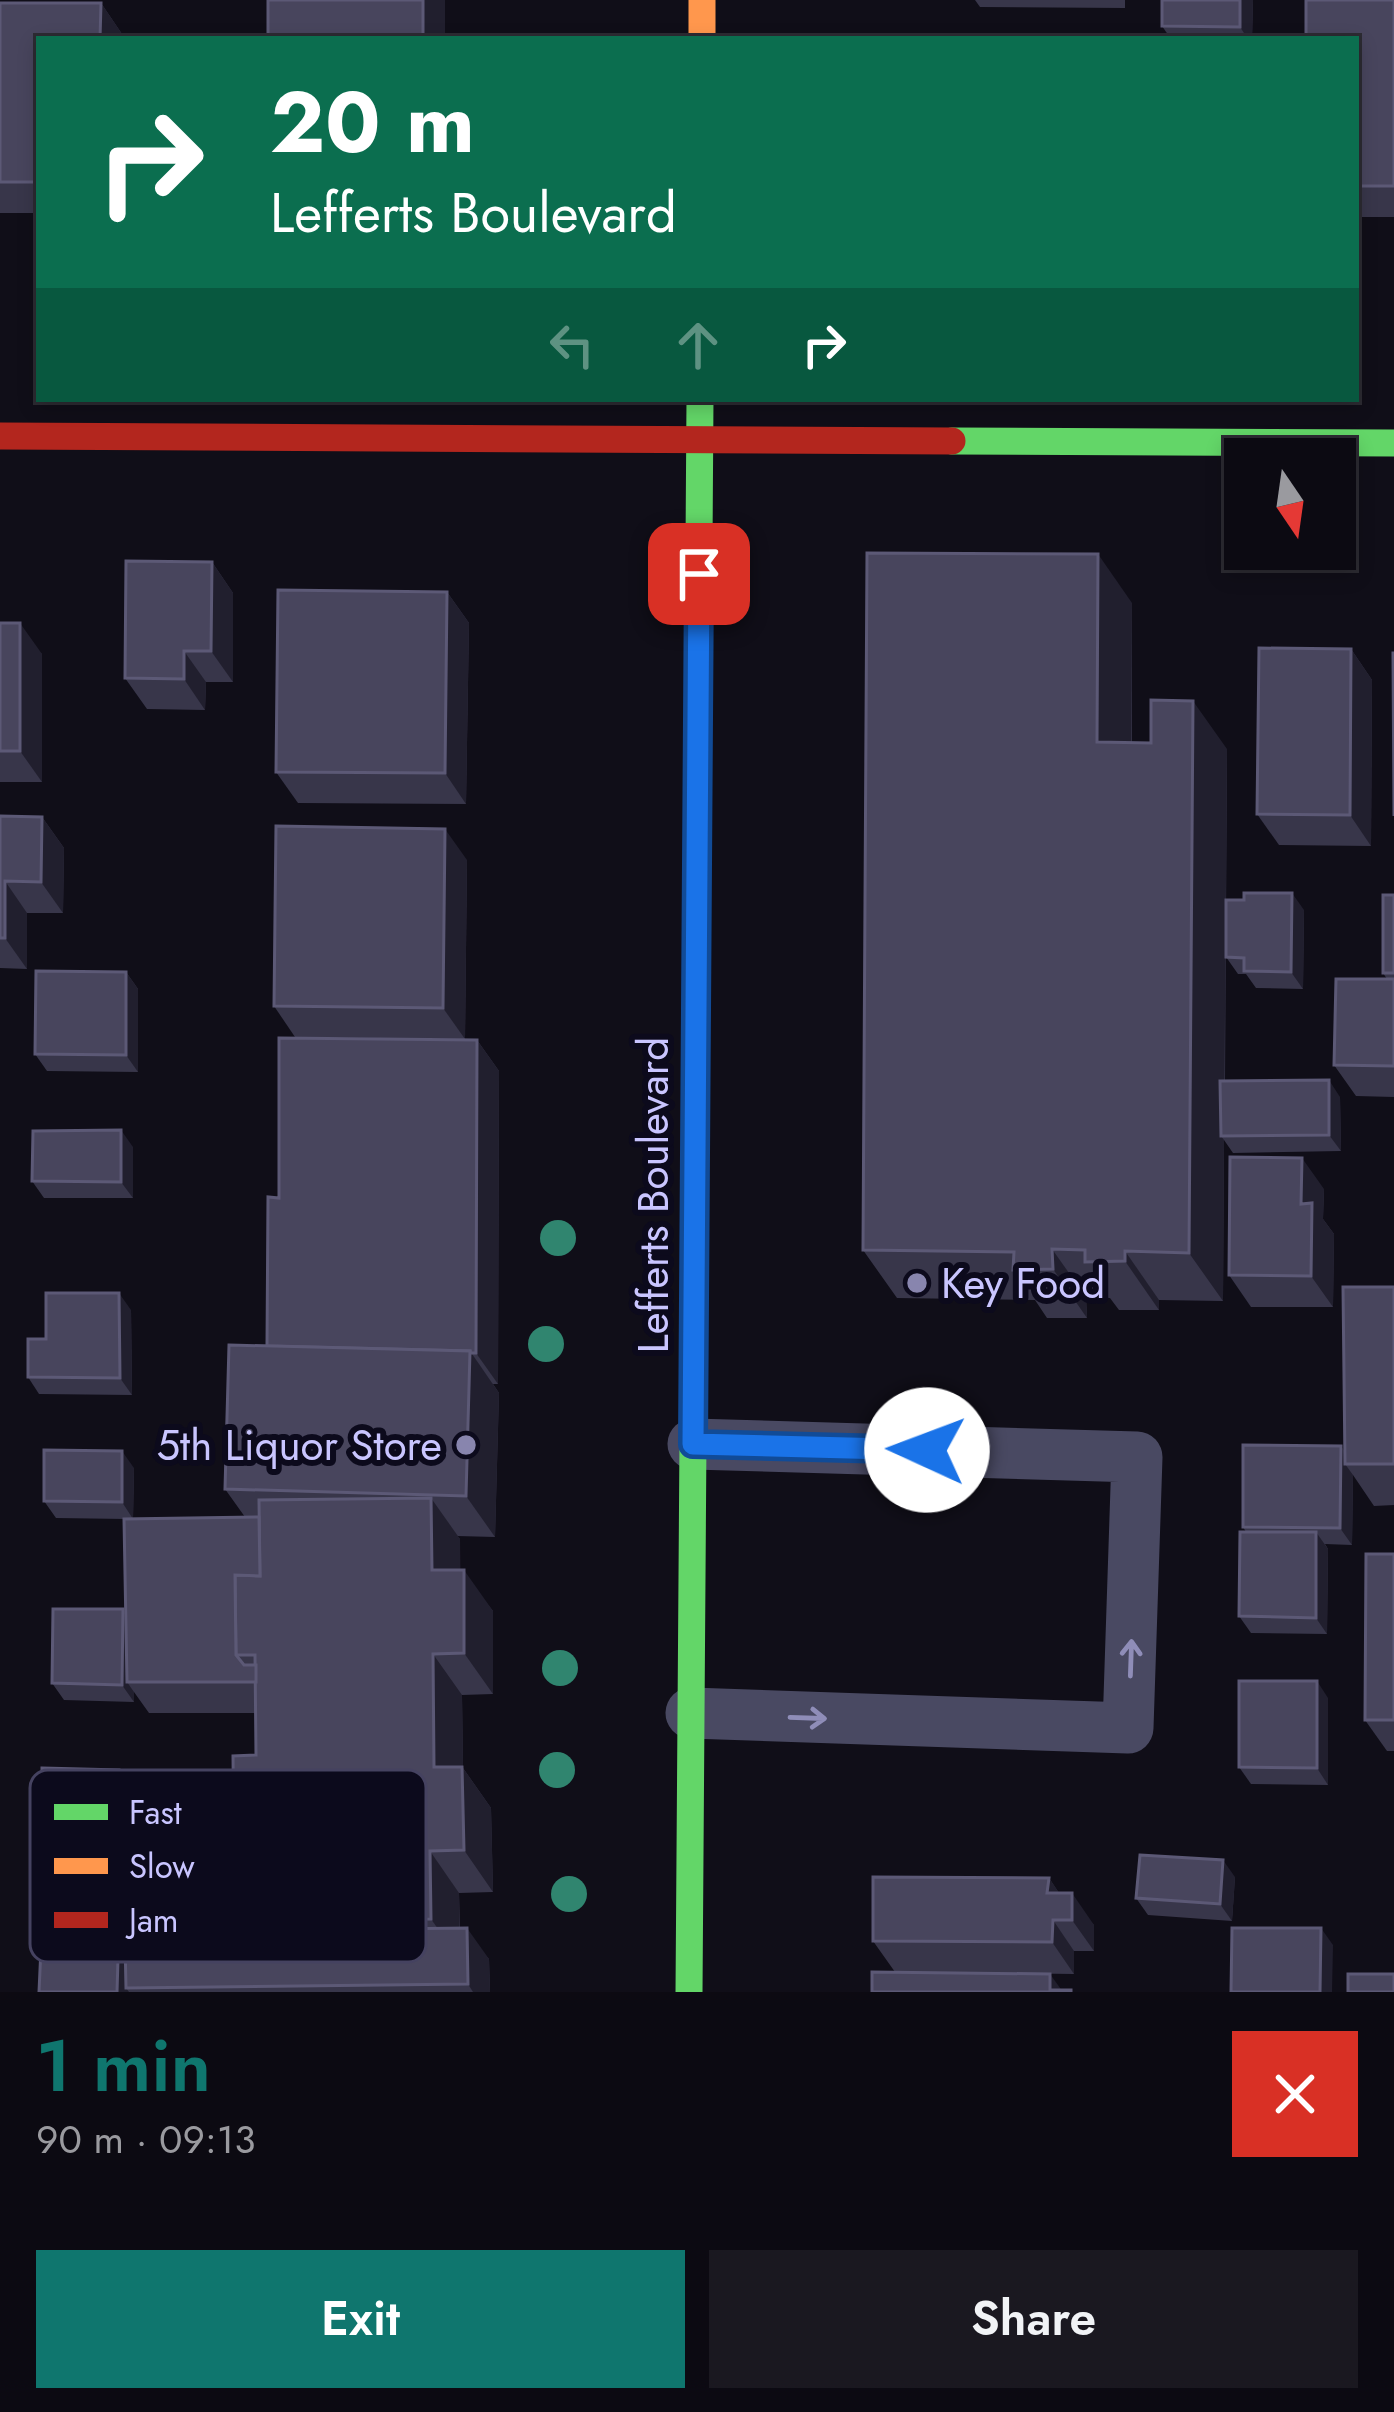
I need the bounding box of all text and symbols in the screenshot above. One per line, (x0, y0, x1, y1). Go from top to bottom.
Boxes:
text: 20 m (270, 62, 475, 184)
icon: right (72, 84, 228, 240)
text: Lefferts Boulevard (270, 174, 677, 252)
icon: left (539, 312, 605, 378)
icon: ahead (665, 312, 731, 378)
icon: right (791, 312, 857, 378)
north arrow (1224, 438, 1356, 570)
map controls (1224, 438, 1356, 570)
pin (648, 523, 750, 625)
icon: arrive (666, 541, 732, 607)
street label: Lefferts Boulevard (623, 1037, 684, 1353)
place label: Key Food (941, 1253, 1105, 1314)
marker: Key Food (904, 1270, 930, 1296)
position arrow (864, 1387, 990, 1513)
place label: 5th Liquor Store (156, 1415, 442, 1476)
marker: 5th Liquor Store (453, 1432, 479, 1458)
one-way arrow (1119, 1639, 1142, 1678)
one-way arrow (788, 1707, 827, 1730)
legend (30, 1770, 426, 1962)
text: Fast (129, 1789, 182, 1836)
text: Slow (129, 1843, 195, 1890)
text: Jam (125, 1897, 179, 1944)
text: 1 min (36, 2014, 211, 2118)
button: close (1232, 2031, 1358, 2157)
text: 90 m · 09:13 (36, 2111, 256, 2168)
button: Exit (36, 2250, 685, 2388)
button: Share (709, 2250, 1358, 2388)

